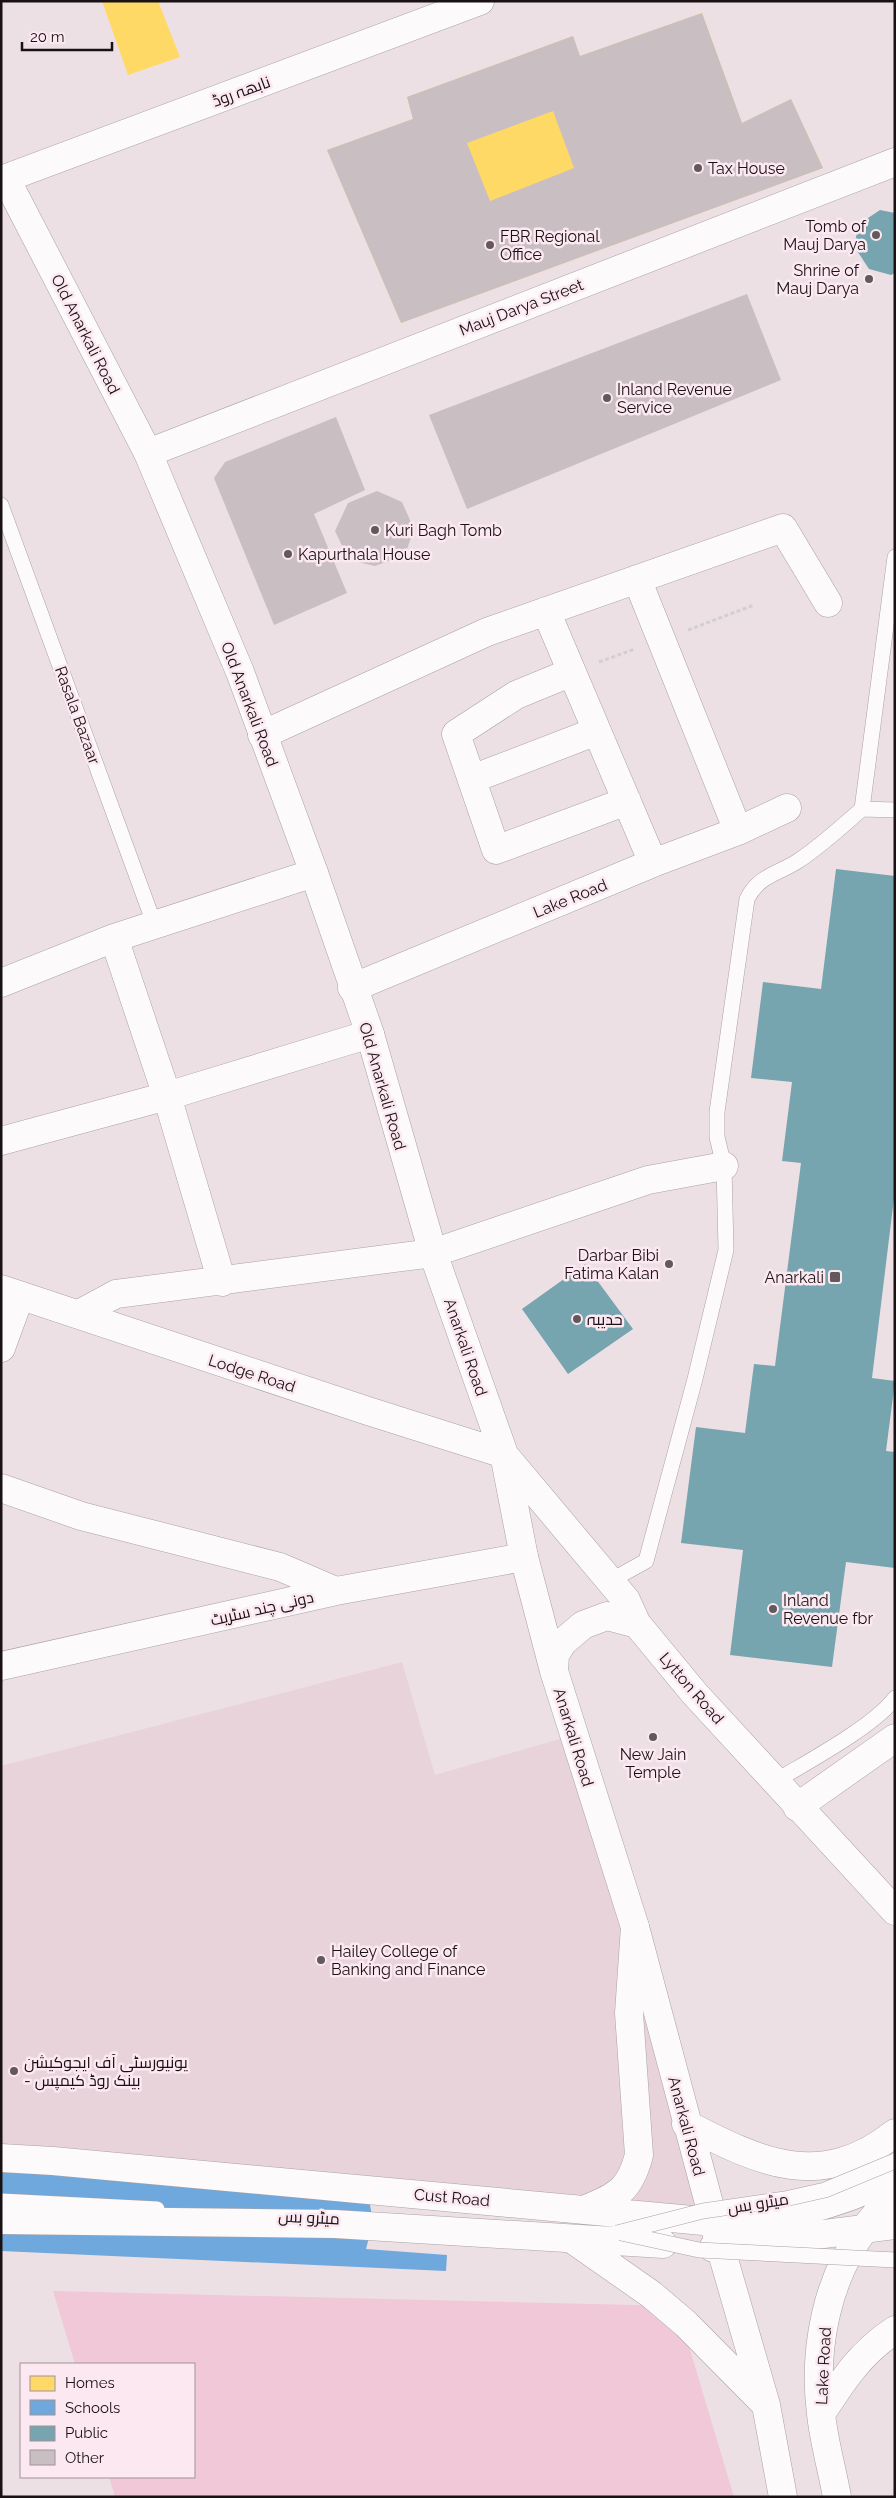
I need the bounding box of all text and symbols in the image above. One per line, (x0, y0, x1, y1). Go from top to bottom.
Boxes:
scale bar (22, 20, 112, 52)
text: 20 m (30, 28, 65, 46)
street label: نابھہ روڈ (210, 72, 273, 111)
place label: Tax House (708, 159, 785, 178)
marker: Tax House (692, 162, 704, 174)
place label: Tomb of Mauj Darya (783, 217, 867, 254)
place label: FBR Regional Office (500, 227, 600, 264)
marker: Tomb of Mauj Darya (870, 229, 882, 241)
marker: FBR Regional Office (484, 239, 496, 251)
place label: Shrine of Mauj Darya (776, 261, 860, 298)
street label: Old Anarkali Road (47, 271, 124, 397)
marker: Shrine of Mauj Darya (863, 273, 875, 285)
street label: Mauj Darya Street (457, 275, 586, 340)
place label: Inland Revenue Service (617, 380, 732, 417)
marker: Inland Revenue Service (601, 392, 613, 404)
place label: Kuri Bagh Tomb (385, 521, 502, 540)
marker: Kuri Bagh Tomb (369, 524, 381, 536)
place label: Kapurthala House (298, 545, 430, 564)
marker: Kapurthala House (282, 548, 294, 560)
street label: Old Anarkali Road (217, 639, 282, 769)
street label: Rasala Bazaar (51, 664, 104, 767)
street label: Lake Road (530, 875, 610, 922)
street label: Old Anarkali Road (355, 1020, 410, 1152)
place label: Darbar Bibi Fatima Kalan (564, 1246, 659, 1283)
marker: Darbar Bibi Fatima Kalan (663, 1258, 675, 1270)
place label: Anarkali (765, 1268, 824, 1287)
marker: Anarkali (828, 1270, 842, 1284)
street label: Anarkali Road (440, 1296, 491, 1398)
place label: حدیبہ (587, 1310, 623, 1329)
marker: حدیبہ (571, 1313, 583, 1325)
street label: Lodge Road (206, 1350, 298, 1396)
street label: دونی چند سٹریٹ (209, 1587, 316, 1632)
place label: Inland Revenue fbr (783, 1591, 873, 1628)
marker: Inland Revenue fbr (767, 1603, 779, 1615)
street label: Lytton Road (655, 1649, 728, 1728)
street label: Anarkali Road (550, 1686, 598, 1789)
marker: New Jain Temple (647, 1731, 659, 1743)
place label: New Jain Temple (620, 1745, 686, 1782)
place label: Hailey College of Banking and Finance (331, 1942, 485, 1979)
marker: Hailey College of Banking and Finance (315, 1954, 327, 1966)
place label: یونیورسٹی آف ایجوکیشن - بینک روڈ کیمپس (24, 2053, 189, 2091)
marker: یونیورسٹی آف ایجوکیشن - بینک روڈ کیمپس (8, 2065, 20, 2077)
street label: Anarkali Road (664, 2074, 709, 2178)
street label: Cust Road (413, 2185, 491, 2210)
street label: میٹرو بس (726, 2189, 790, 2219)
street label: میٹرو بس (278, 2206, 340, 2230)
street label: Lake Road (812, 2327, 835, 2405)
legend (20, 2363, 195, 2478)
text: Homes (65, 2374, 115, 2392)
text: Schools (65, 2399, 120, 2417)
text: Public (65, 2424, 108, 2442)
text: Other (65, 2449, 105, 2467)

